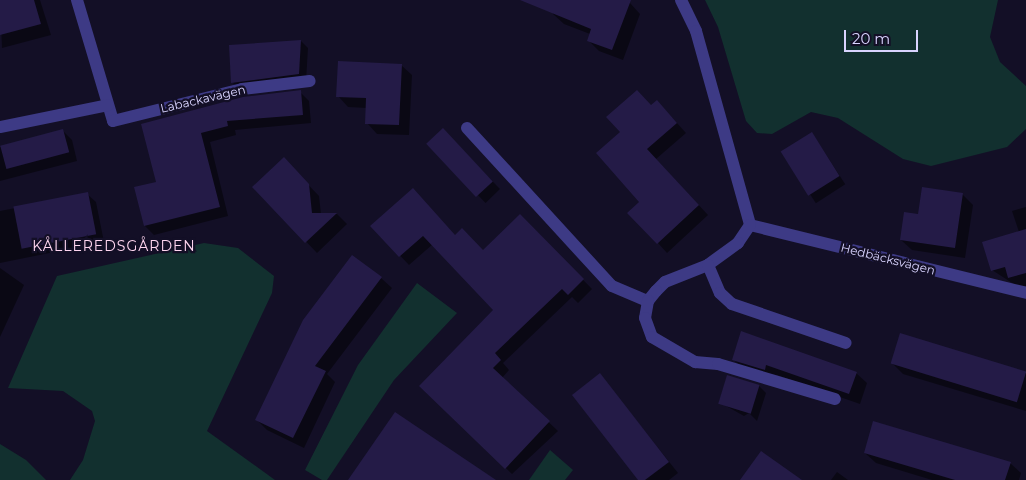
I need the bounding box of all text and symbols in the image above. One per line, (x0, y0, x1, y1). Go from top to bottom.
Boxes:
scale bar (846, 20, 920, 52)
text: 20 m (852, 29, 890, 48)
street label: Labackavägen (159, 82, 247, 116)
district label: KÅLLEREDSGÅRDEN (30, 238, 198, 254)
street label: Hedbäcksvägen (839, 240, 937, 278)

